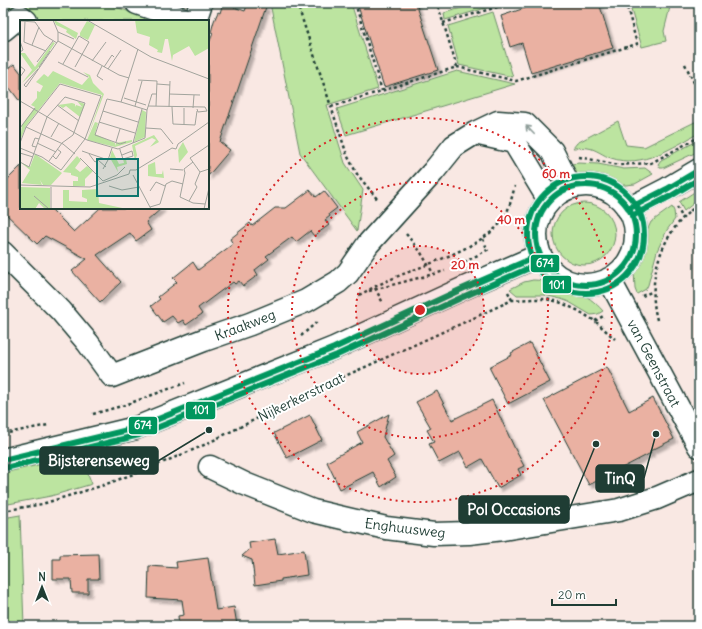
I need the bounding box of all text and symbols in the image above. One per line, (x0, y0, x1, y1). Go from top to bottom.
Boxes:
inset map (20, 20, 209, 209)
one-way arrow (526, 125, 535, 135)
text: 60 m (542, 166, 571, 181)
text: 40 m (497, 212, 526, 227)
line badge: 674 (530, 254, 560, 273)
text: 674 (536, 256, 555, 270)
text: 20 m (451, 257, 479, 272)
line badge: 101 (542, 275, 572, 294)
text: 101 (549, 278, 565, 292)
centre of rings (413, 303, 427, 317)
street label: Kraakweg (212, 305, 278, 345)
street label: van Geenstraat (623, 316, 685, 410)
street label: Nijkerkerstraat (255, 368, 347, 426)
line badge: 101 (185, 401, 216, 420)
text: 101 (193, 403, 209, 417)
line badge: 674 (128, 416, 158, 435)
text: 674 (134, 418, 153, 432)
callout: Bijsterenseweg (40, 447, 158, 474)
text: Bijsterenseweg (48, 451, 150, 471)
callout: TinQ (596, 465, 644, 492)
text: TinQ (604, 469, 636, 488)
callout: Pol Occasions (459, 496, 569, 523)
text: Pol Occasions (467, 500, 561, 519)
street label: Enghuusweg (364, 514, 446, 542)
north arrow (22, 567, 62, 607)
text: N (38, 570, 46, 584)
scale bar (552, 581, 616, 607)
text: 20 m (558, 587, 586, 602)

